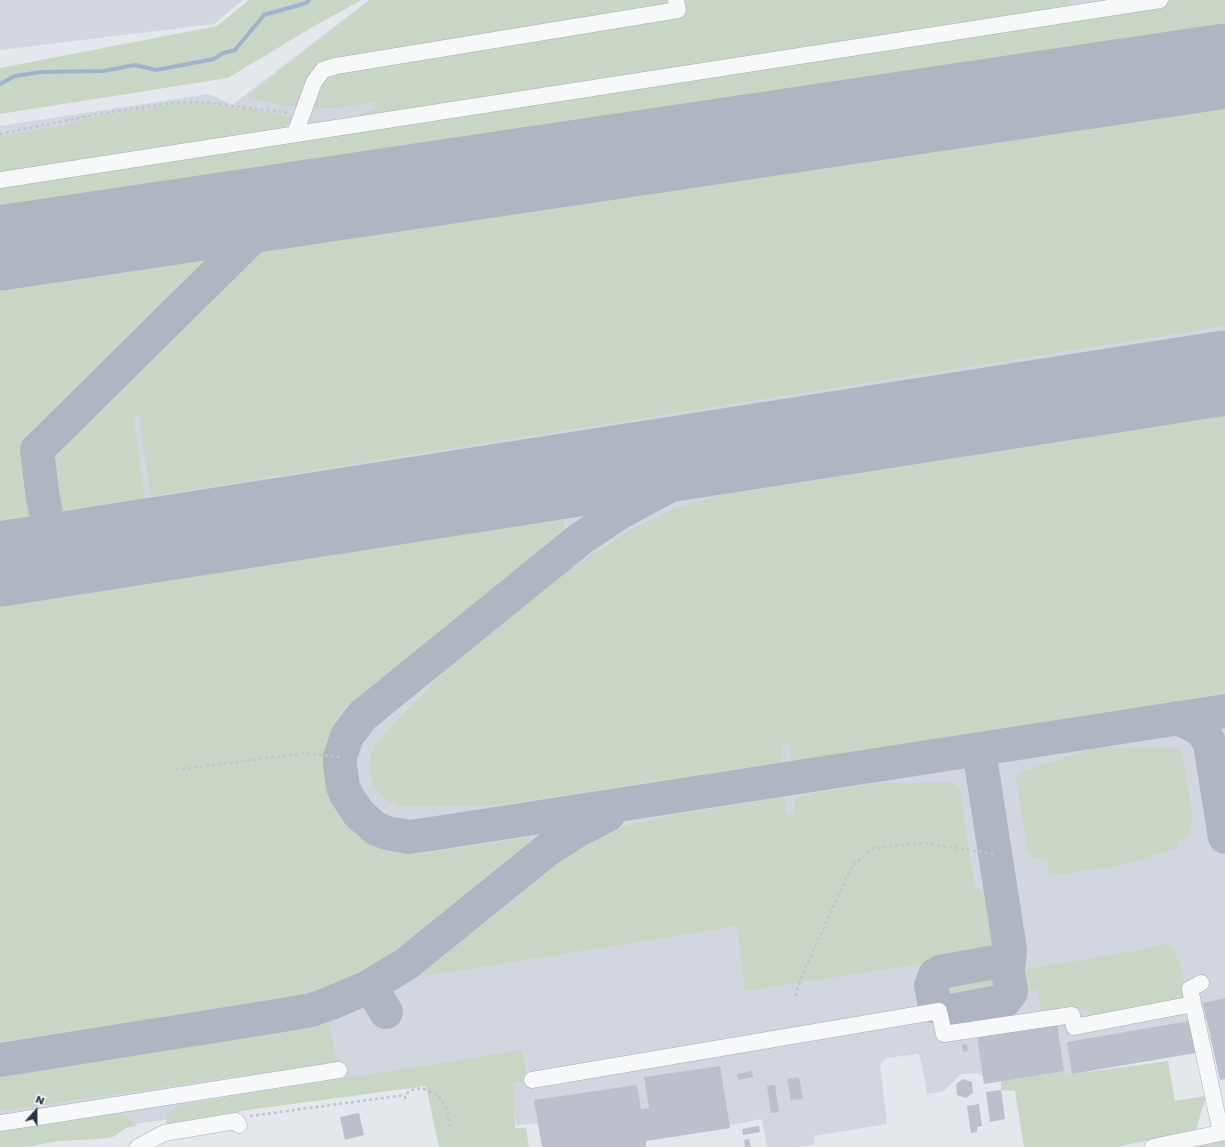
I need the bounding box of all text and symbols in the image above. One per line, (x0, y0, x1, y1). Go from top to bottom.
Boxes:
north arrow (16, 1091, 56, 1131)
text: N (34, 1091, 47, 1109)

